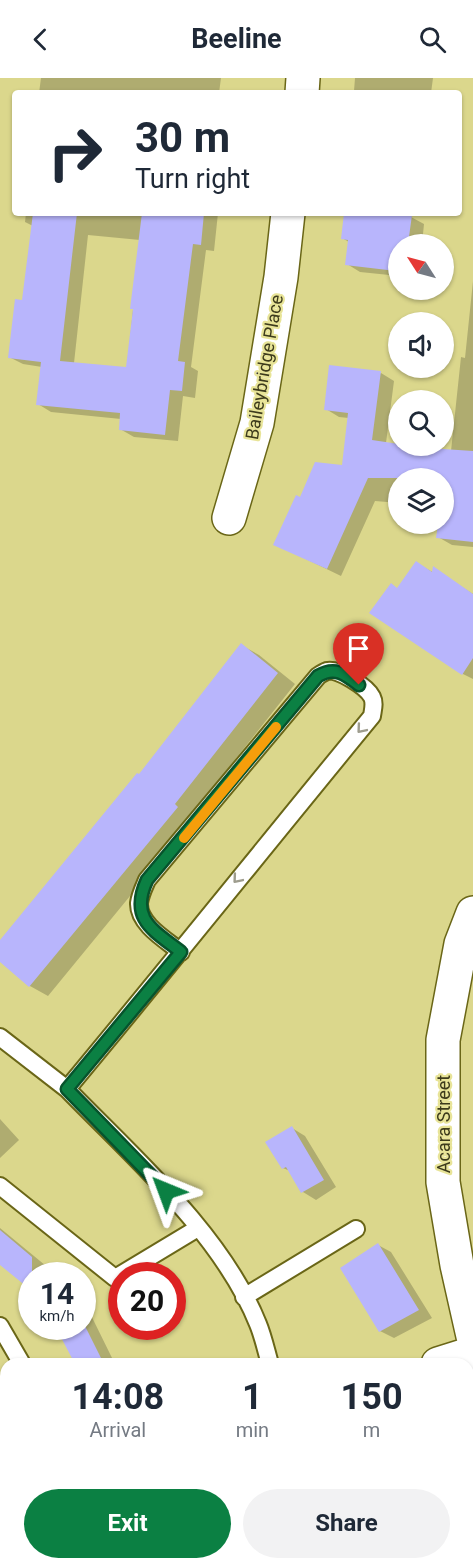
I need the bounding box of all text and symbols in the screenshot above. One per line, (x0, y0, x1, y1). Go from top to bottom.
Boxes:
icon: back (24, 23, 57, 56)
text: Beeline (191, 23, 282, 55)
icon: search (416, 23, 449, 56)
text: 30 m (135, 113, 230, 162)
icon: right (36, 114, 114, 192)
text: Turn right (135, 163, 250, 195)
north arrow (388, 234, 454, 300)
map controls (388, 234, 454, 534)
street label: Baileybridge Place (241, 293, 287, 441)
button: sound (388, 312, 454, 378)
button: search (388, 390, 454, 456)
button: layers (388, 468, 454, 534)
pin (333, 623, 384, 685)
icon: arrive (342, 632, 375, 665)
one-way arrow (358, 722, 369, 733)
one-way arrow (233, 872, 244, 883)
street label: Acara Street (433, 1075, 454, 1173)
position arrow (134, 1159, 198, 1223)
speed limit sign: 20 (108, 1262, 186, 1340)
text: 14 (40, 1276, 74, 1311)
text: km/h (39, 1307, 75, 1325)
text: 14:08 (71, 1376, 164, 1418)
text: 1 (242, 1376, 263, 1418)
text: 150 (341, 1376, 403, 1418)
text: Arrival (89, 1418, 146, 1442)
text: min (236, 1418, 269, 1442)
text: m (363, 1418, 380, 1442)
button: Exit (24, 1489, 231, 1558)
button: Share (243, 1489, 450, 1558)

